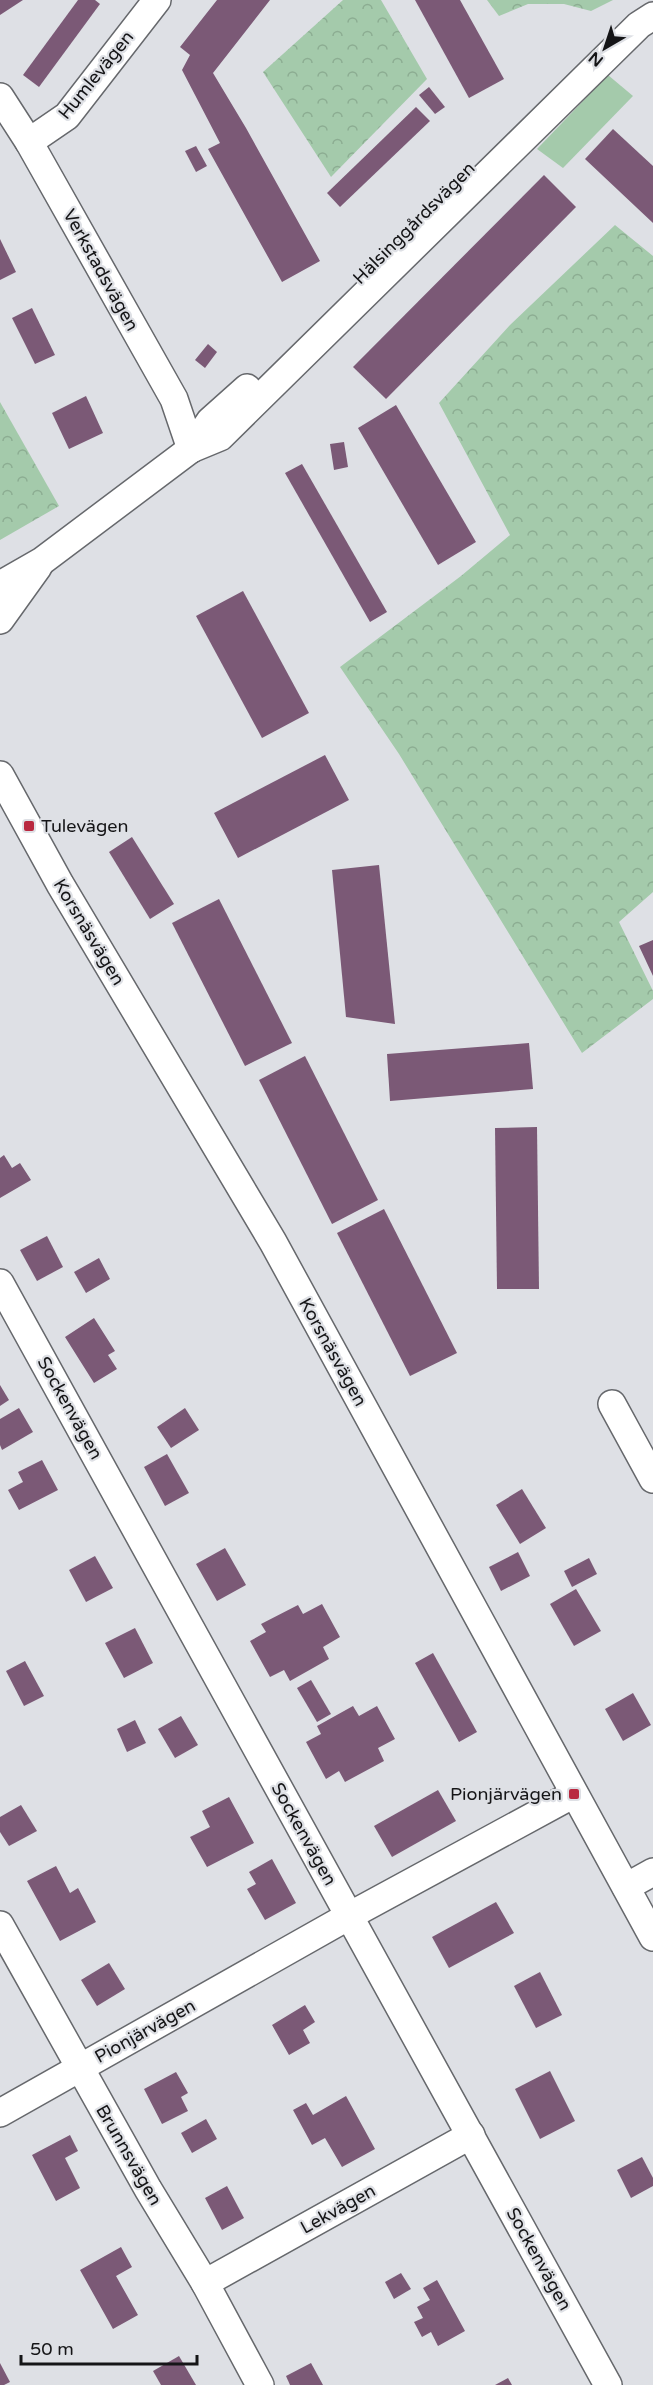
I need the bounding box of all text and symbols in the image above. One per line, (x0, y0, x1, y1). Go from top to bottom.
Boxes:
north arrow (575, 18, 635, 78)
street label: Humlevägen (54, 26, 138, 124)
text: N (585, 47, 607, 71)
street label: Hälsinggårdsvägen (348, 157, 480, 289)
street label: Verkstadsvägen (58, 205, 144, 335)
place label: Tulevägen (41, 815, 128, 837)
marker: Tulevägen (22, 819, 36, 833)
street label: Korsnäsvägen (49, 875, 129, 989)
street label: Korsnäsvägen (294, 1294, 372, 1410)
street label: Sockenvägen (33, 1353, 107, 1463)
street label: Sockenvägen (267, 1779, 341, 1889)
place label: Pionjärvägen (450, 1783, 562, 1805)
marker: Pionjärvägen (567, 1787, 581, 1801)
street label: Pionjärvägen (91, 1994, 199, 2068)
street label: Brunnsvägen (91, 2101, 167, 2209)
street label: Lekvägen (297, 2179, 379, 2239)
street label: Sockenvägen (502, 2204, 576, 2314)
scale bar (21, 2328, 196, 2366)
text: 50 m (30, 2338, 74, 2360)

